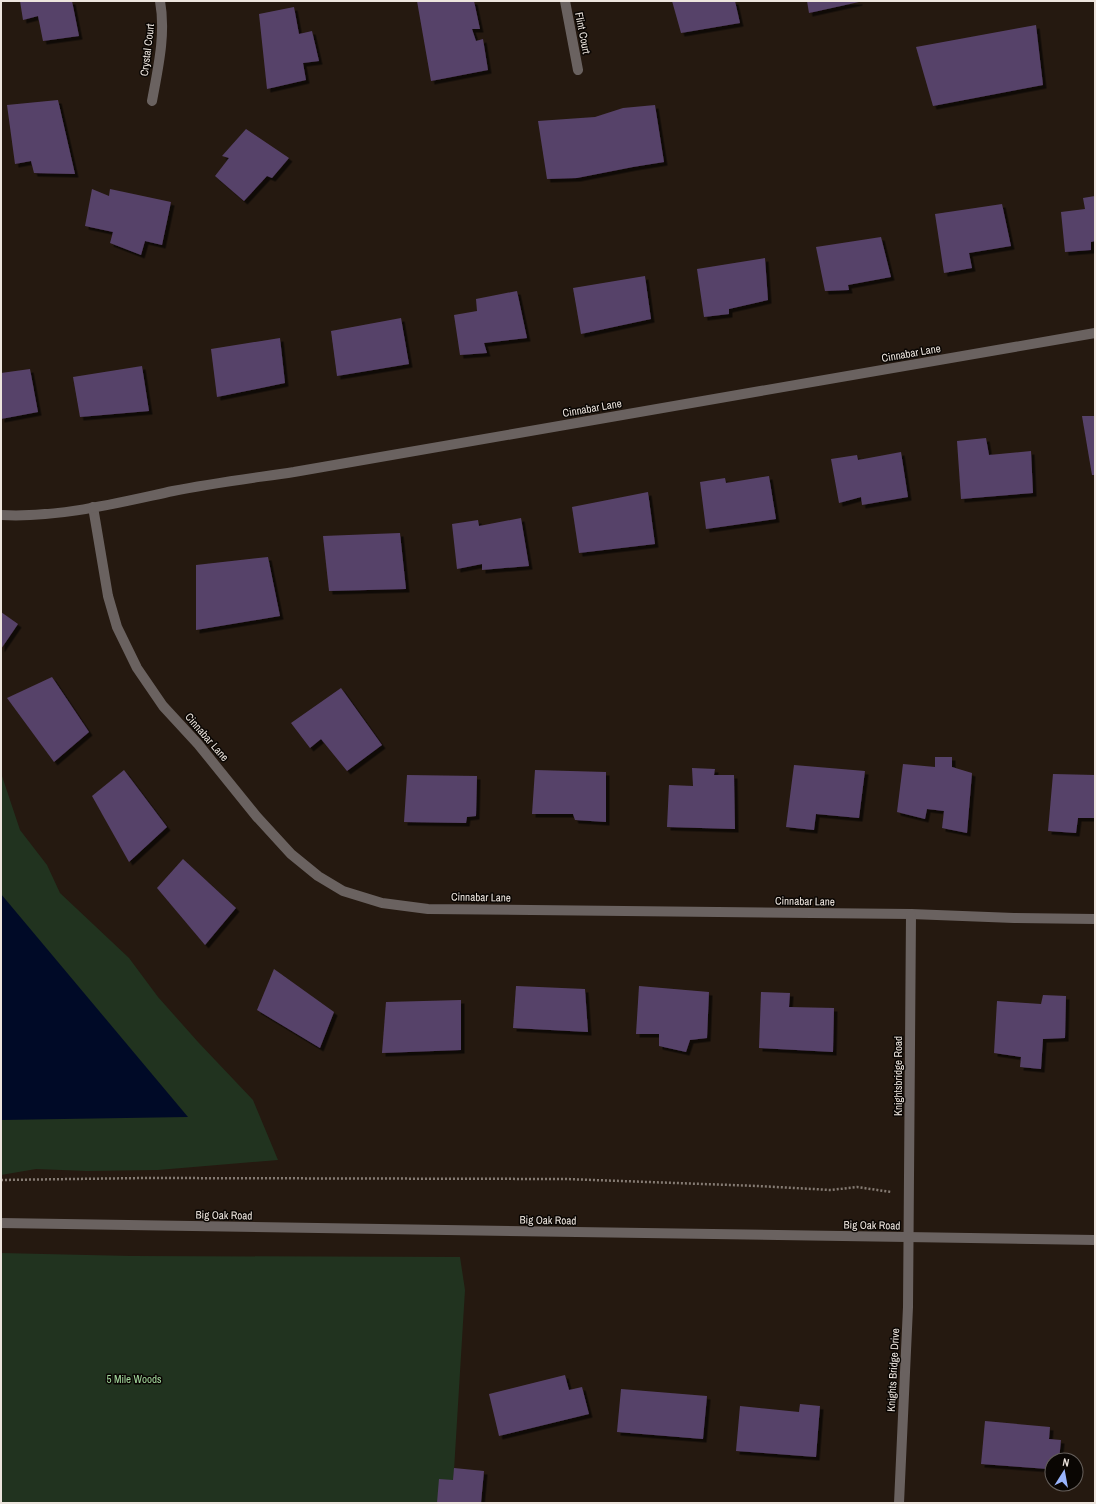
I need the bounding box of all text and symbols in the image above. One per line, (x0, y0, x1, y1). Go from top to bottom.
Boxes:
street label: Flint Court (572, 11, 594, 55)
street label: Crystal Court (137, 23, 157, 77)
street label: Cinnabar Lane (880, 341, 942, 365)
street label: Cinnabar Lane (561, 396, 623, 420)
street label: Cinnabar Lane (182, 710, 232, 764)
street label: Cinnabar Lane (451, 889, 511, 905)
street label: Cinnabar Lane (775, 893, 835, 909)
street label: Knightsbridge Road (891, 1036, 905, 1116)
street label: Big Oak Road (196, 1208, 252, 1222)
street label: Big Oak Road (520, 1213, 576, 1227)
street label: Big Oak Road (844, 1218, 900, 1232)
street label: Knights Bridge Drive (884, 1328, 902, 1412)
park label: 5 Mile Woods (107, 1372, 162, 1386)
north arrow (1044, 1452, 1084, 1492)
text: N (1061, 1455, 1070, 1470)

